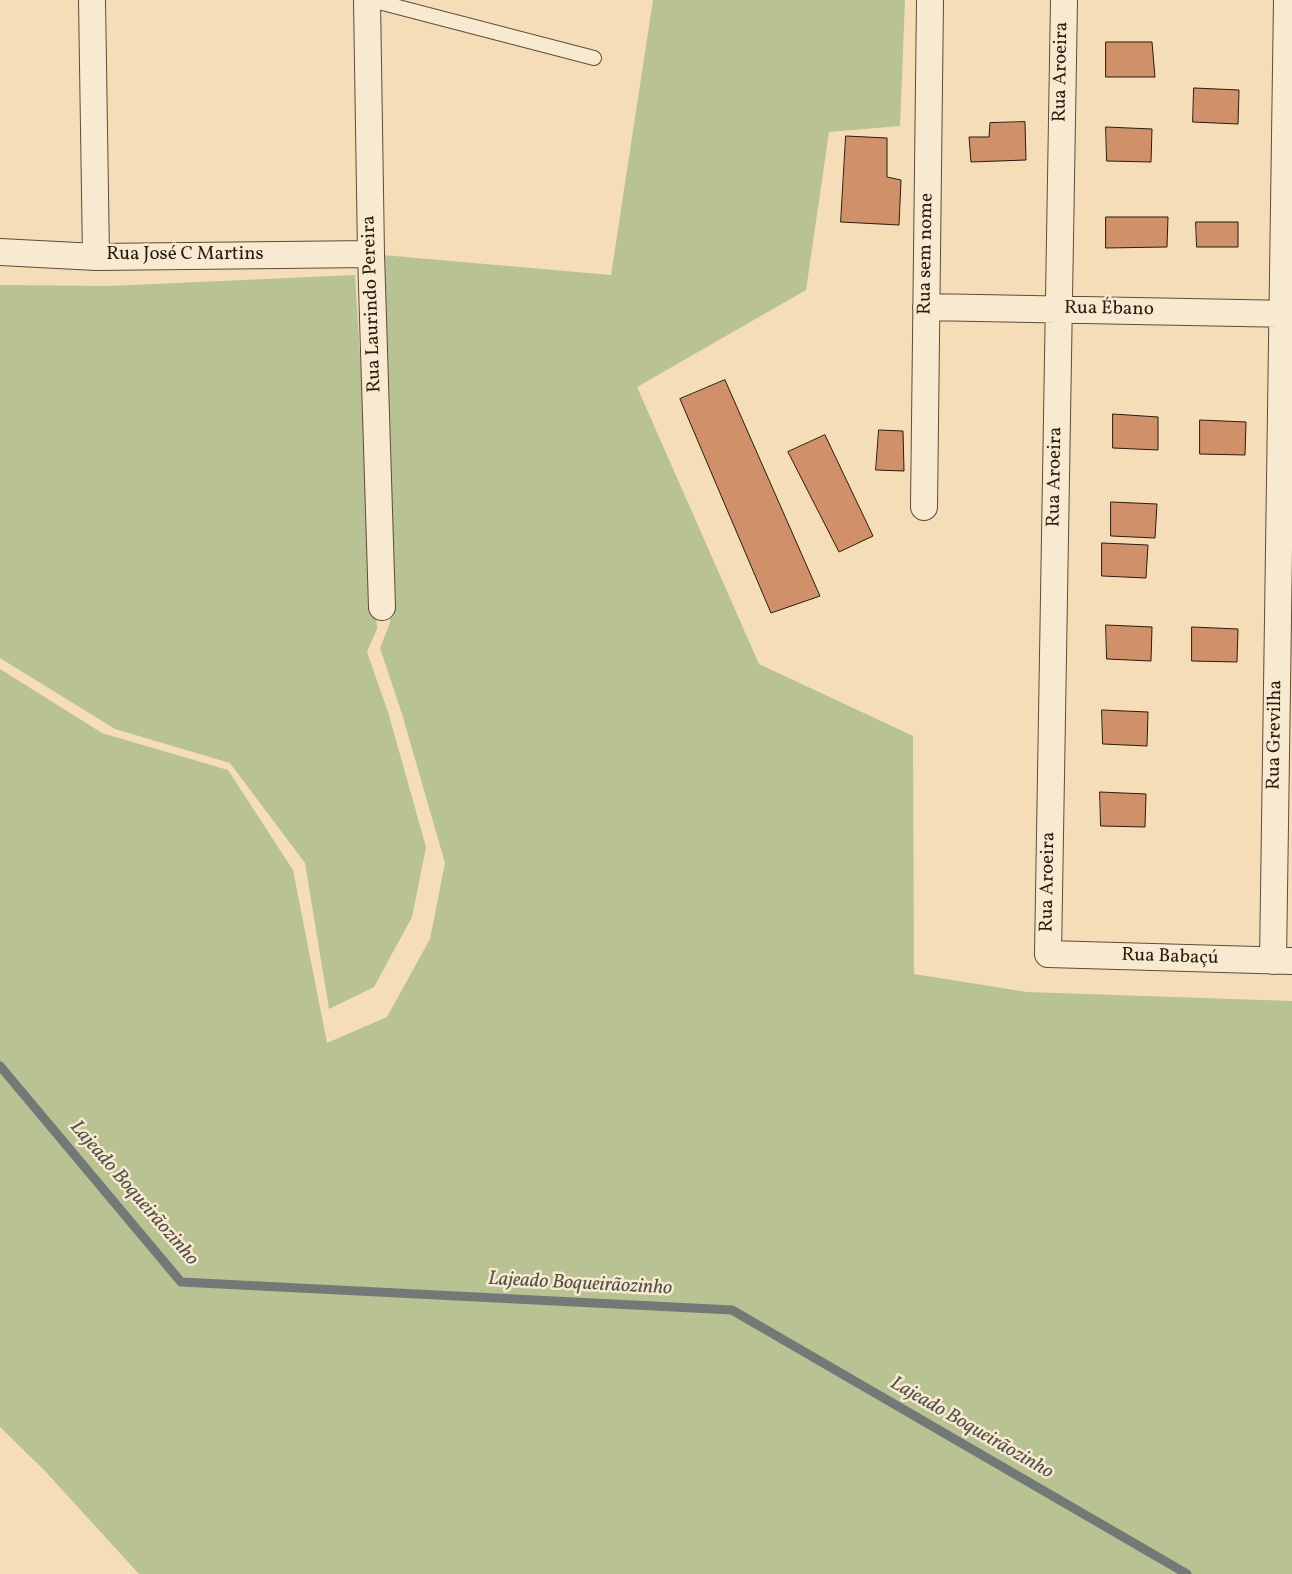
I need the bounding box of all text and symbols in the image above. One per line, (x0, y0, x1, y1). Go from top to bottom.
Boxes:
street label: Rua Aroeira (1050, 22, 1074, 122)
street label: Rua sem nome (915, 193, 939, 315)
street label: Rua Laurindo Pereira (359, 215, 387, 393)
street label: Rua José C Martins (106, 245, 264, 267)
street label: Rua Ébano (1064, 298, 1154, 322)
street label: Rua Aroeira (1044, 427, 1068, 527)
street label: Rua Grevilha (1264, 680, 1288, 790)
street label: Rua Aroeira (1037, 832, 1061, 932)
street label: Rua Babaçú (1121, 945, 1219, 971)
water label: Lajeado Boqueirãozinho (63, 1116, 203, 1272)
water label: Lajeado Boqueirãozinho (487, 1268, 673, 1302)
water label: Lajeado Boqueirãozinho (885, 1372, 1057, 1486)

